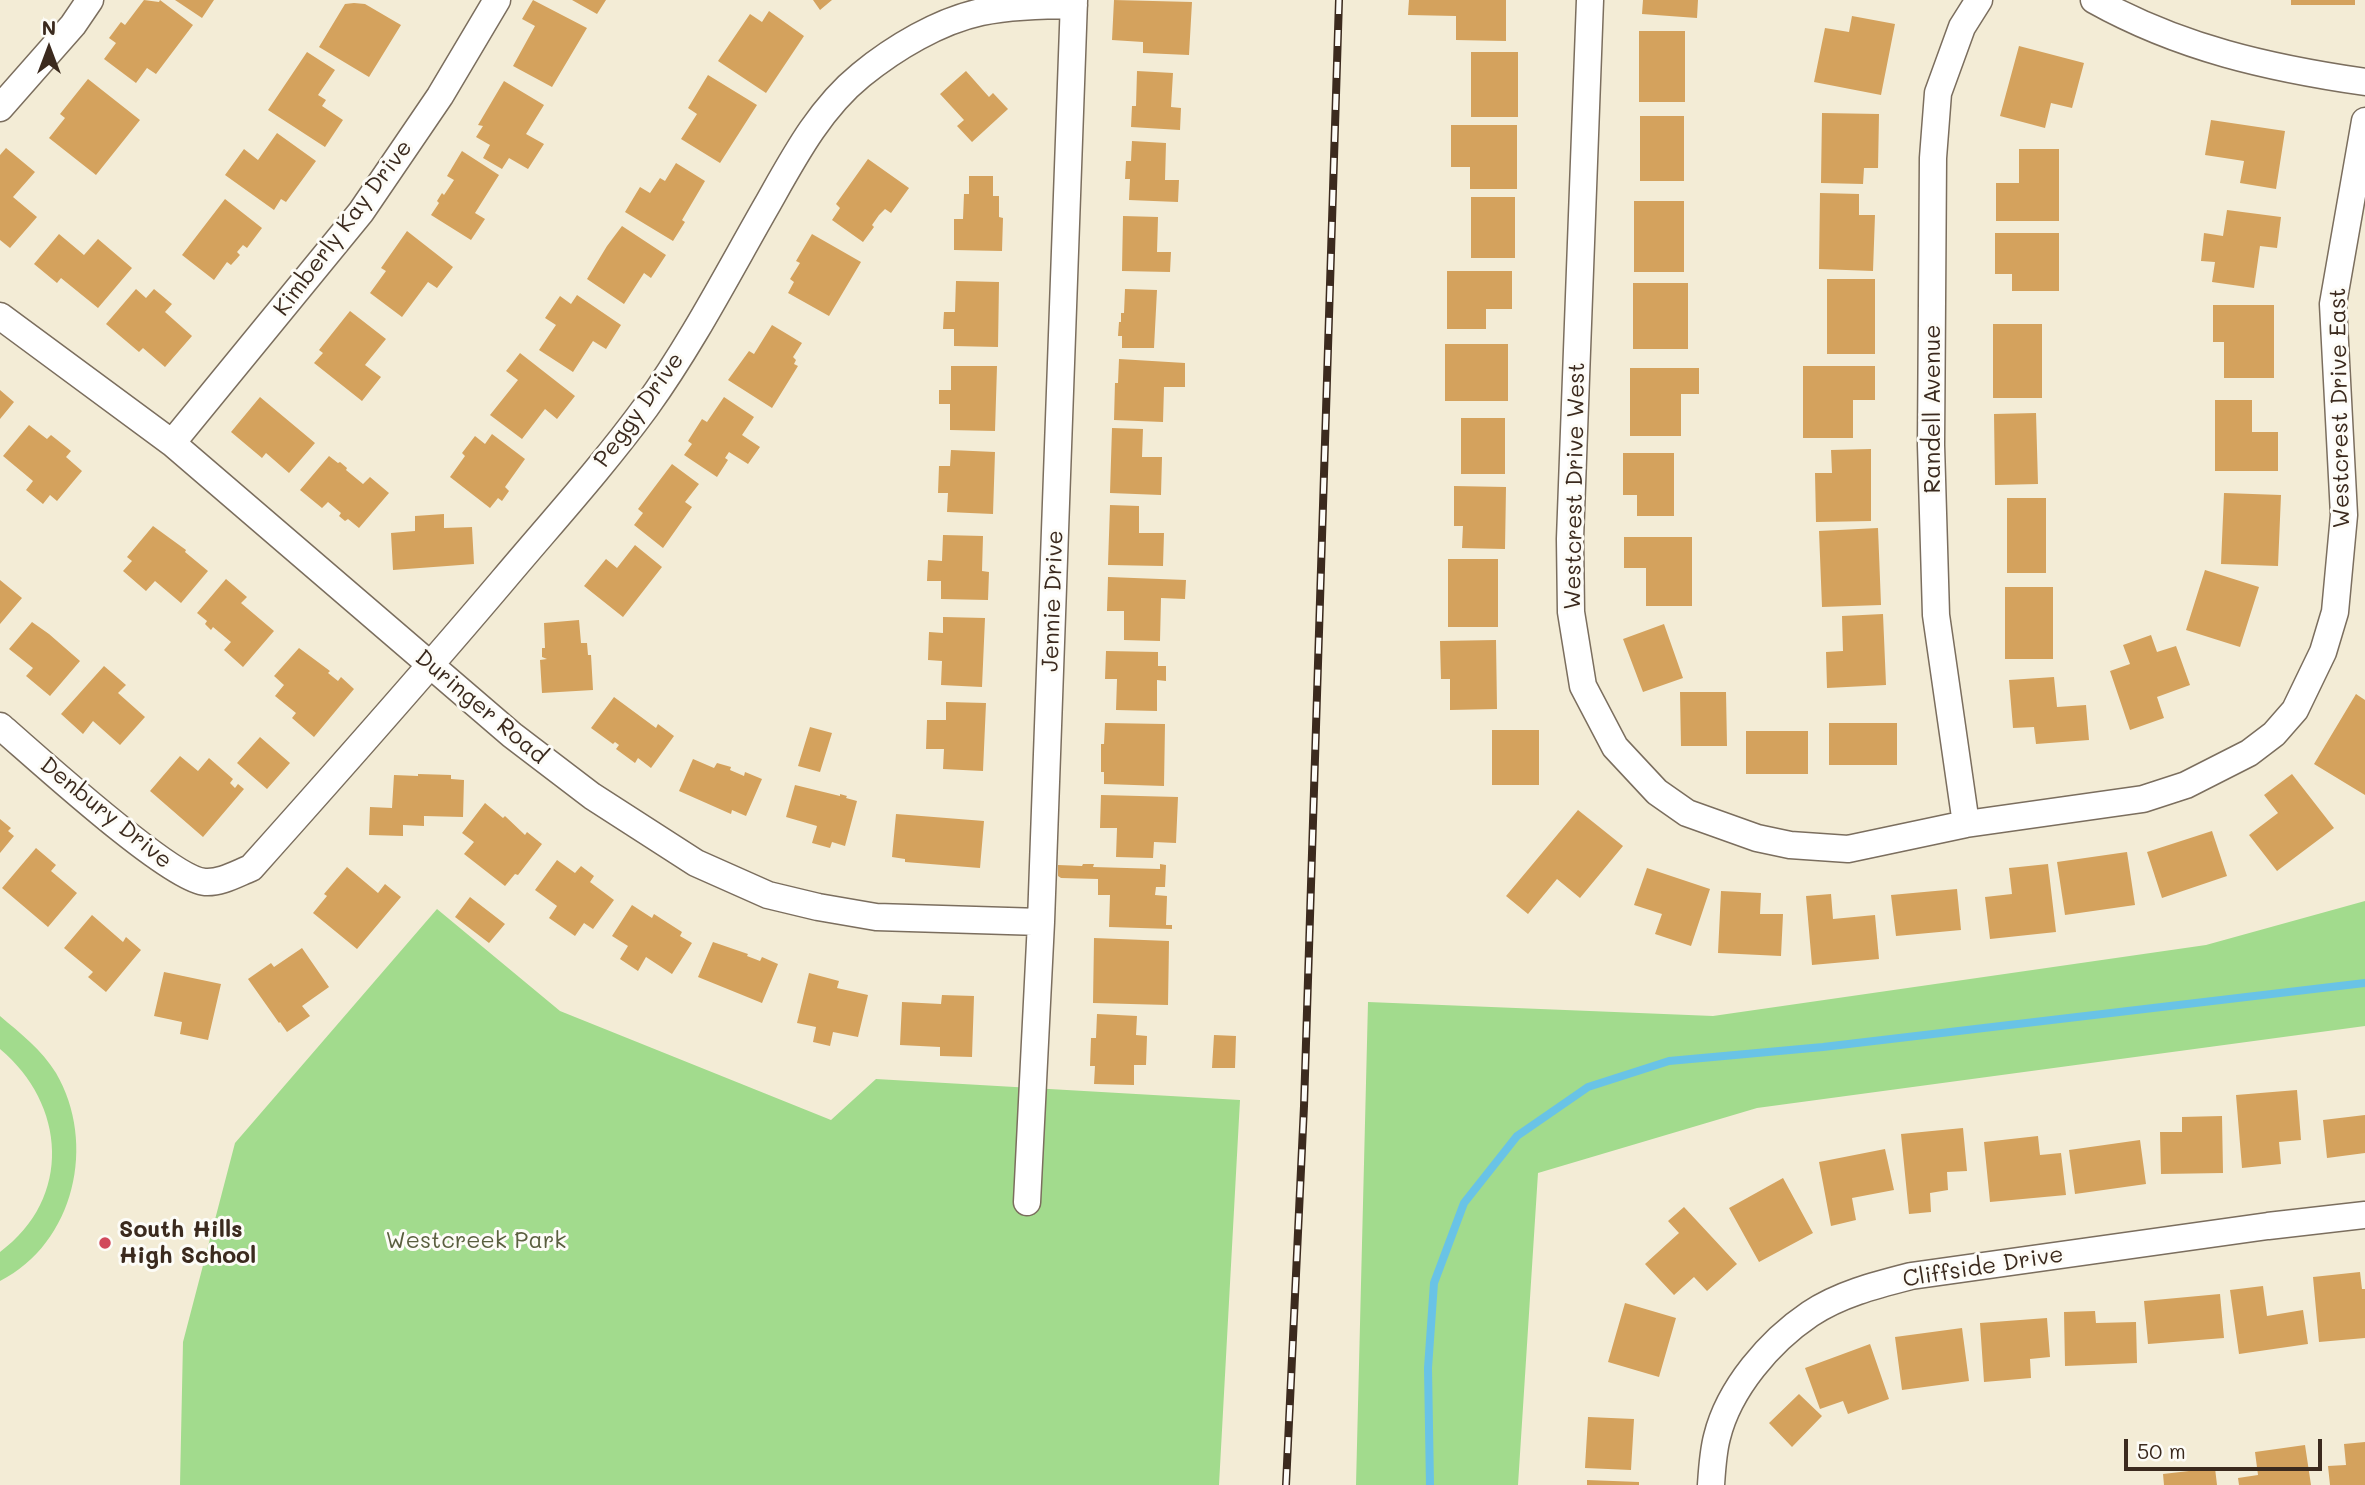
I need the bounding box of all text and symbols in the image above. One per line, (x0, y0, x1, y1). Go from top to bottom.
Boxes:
north arrow (14, 14, 84, 84)
text: N (42, 15, 56, 40)
street label: Kimberly Kay Drive (268, 135, 418, 321)
street label: Westcrest Drive East (2324, 287, 2356, 529)
street label: Randell Avenue (1919, 324, 1947, 494)
street label: Peggy Drive (588, 347, 690, 473)
street label: Westcrest Drive West (1559, 362, 1591, 610)
street label: Jennie Drive (1037, 530, 1069, 672)
street label: Duringer Road (410, 644, 552, 770)
street label: Denbury Drive (34, 751, 178, 875)
place label: South Hills High School (119, 1216, 256, 1270)
park label: Westcreek Park (386, 1227, 566, 1255)
marker: South Hills High School (97, 1235, 113, 1251)
street label: Cliffside Drive (1901, 1241, 2065, 1293)
scale bar (2127, 1426, 2325, 1470)
text: 50 m (2137, 1437, 2186, 1464)

